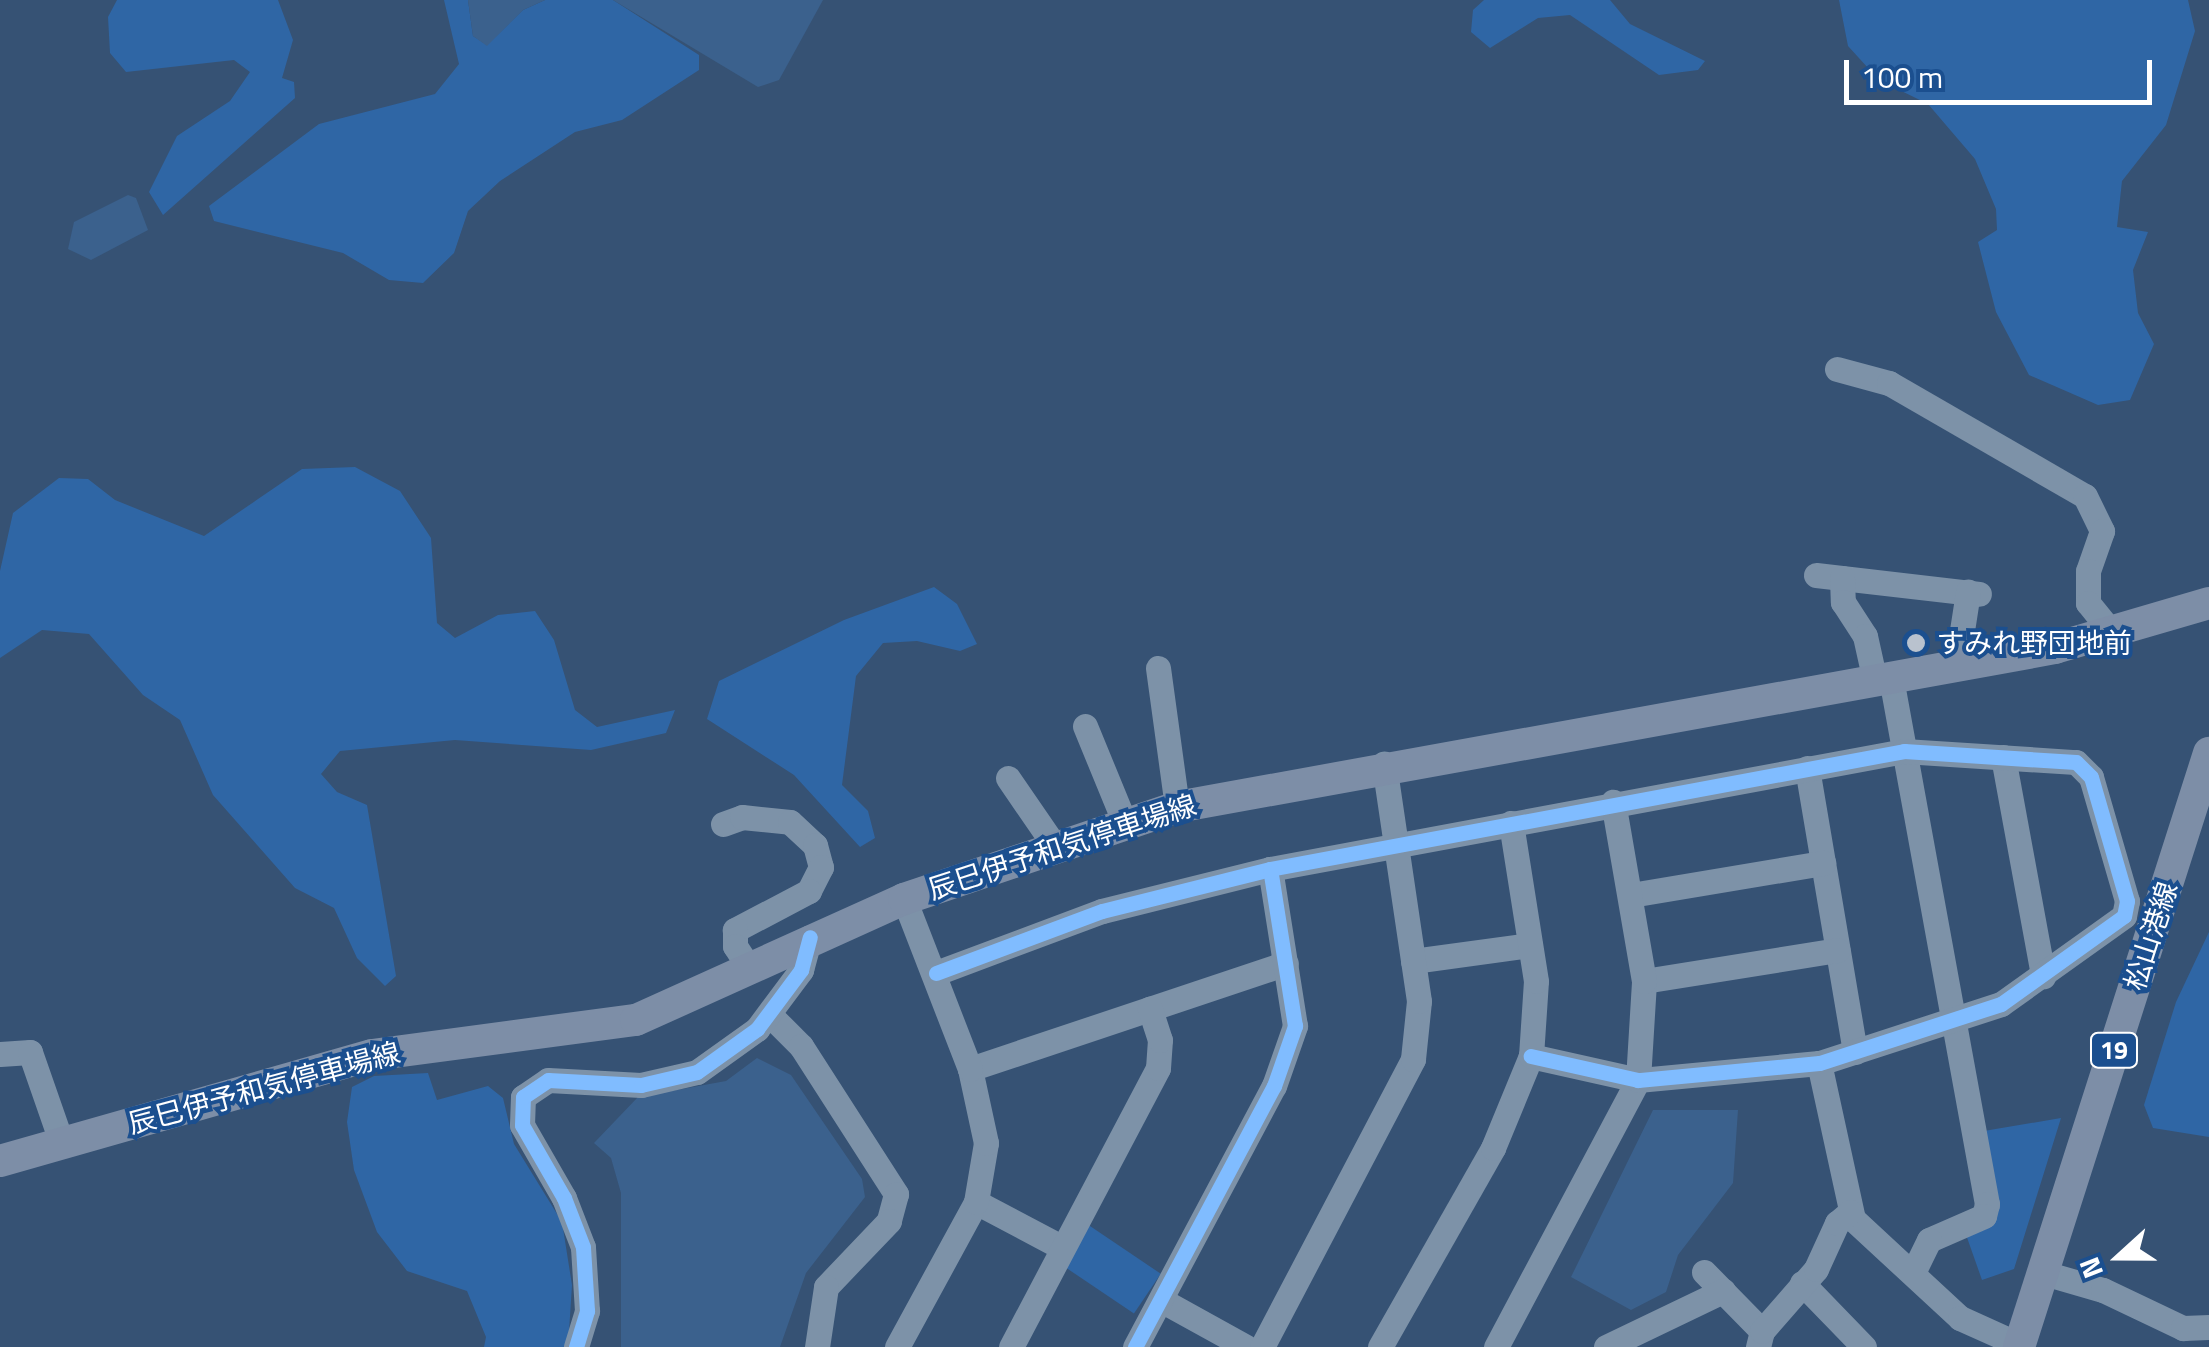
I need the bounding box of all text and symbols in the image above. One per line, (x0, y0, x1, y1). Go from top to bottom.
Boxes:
scale bar (1849, 40, 2156, 102)
text: 100 m (1861, 54, 1943, 100)
place label: すみれ野団地前 (1936, 626, 2132, 660)
marker: すみれ野団地前 (1905, 632, 1927, 654)
street label: 辰巳伊予和気停車場線 (924, 788, 1200, 906)
street label: 松山港線 (2118, 878, 2184, 994)
road number: 19 (2089, 1030, 2139, 1070)
street label: 辰巳伊予和気停車場線 (124, 1036, 404, 1140)
north arrow (2069, 1207, 2169, 1307)
text: N (2067, 1251, 2114, 1285)

